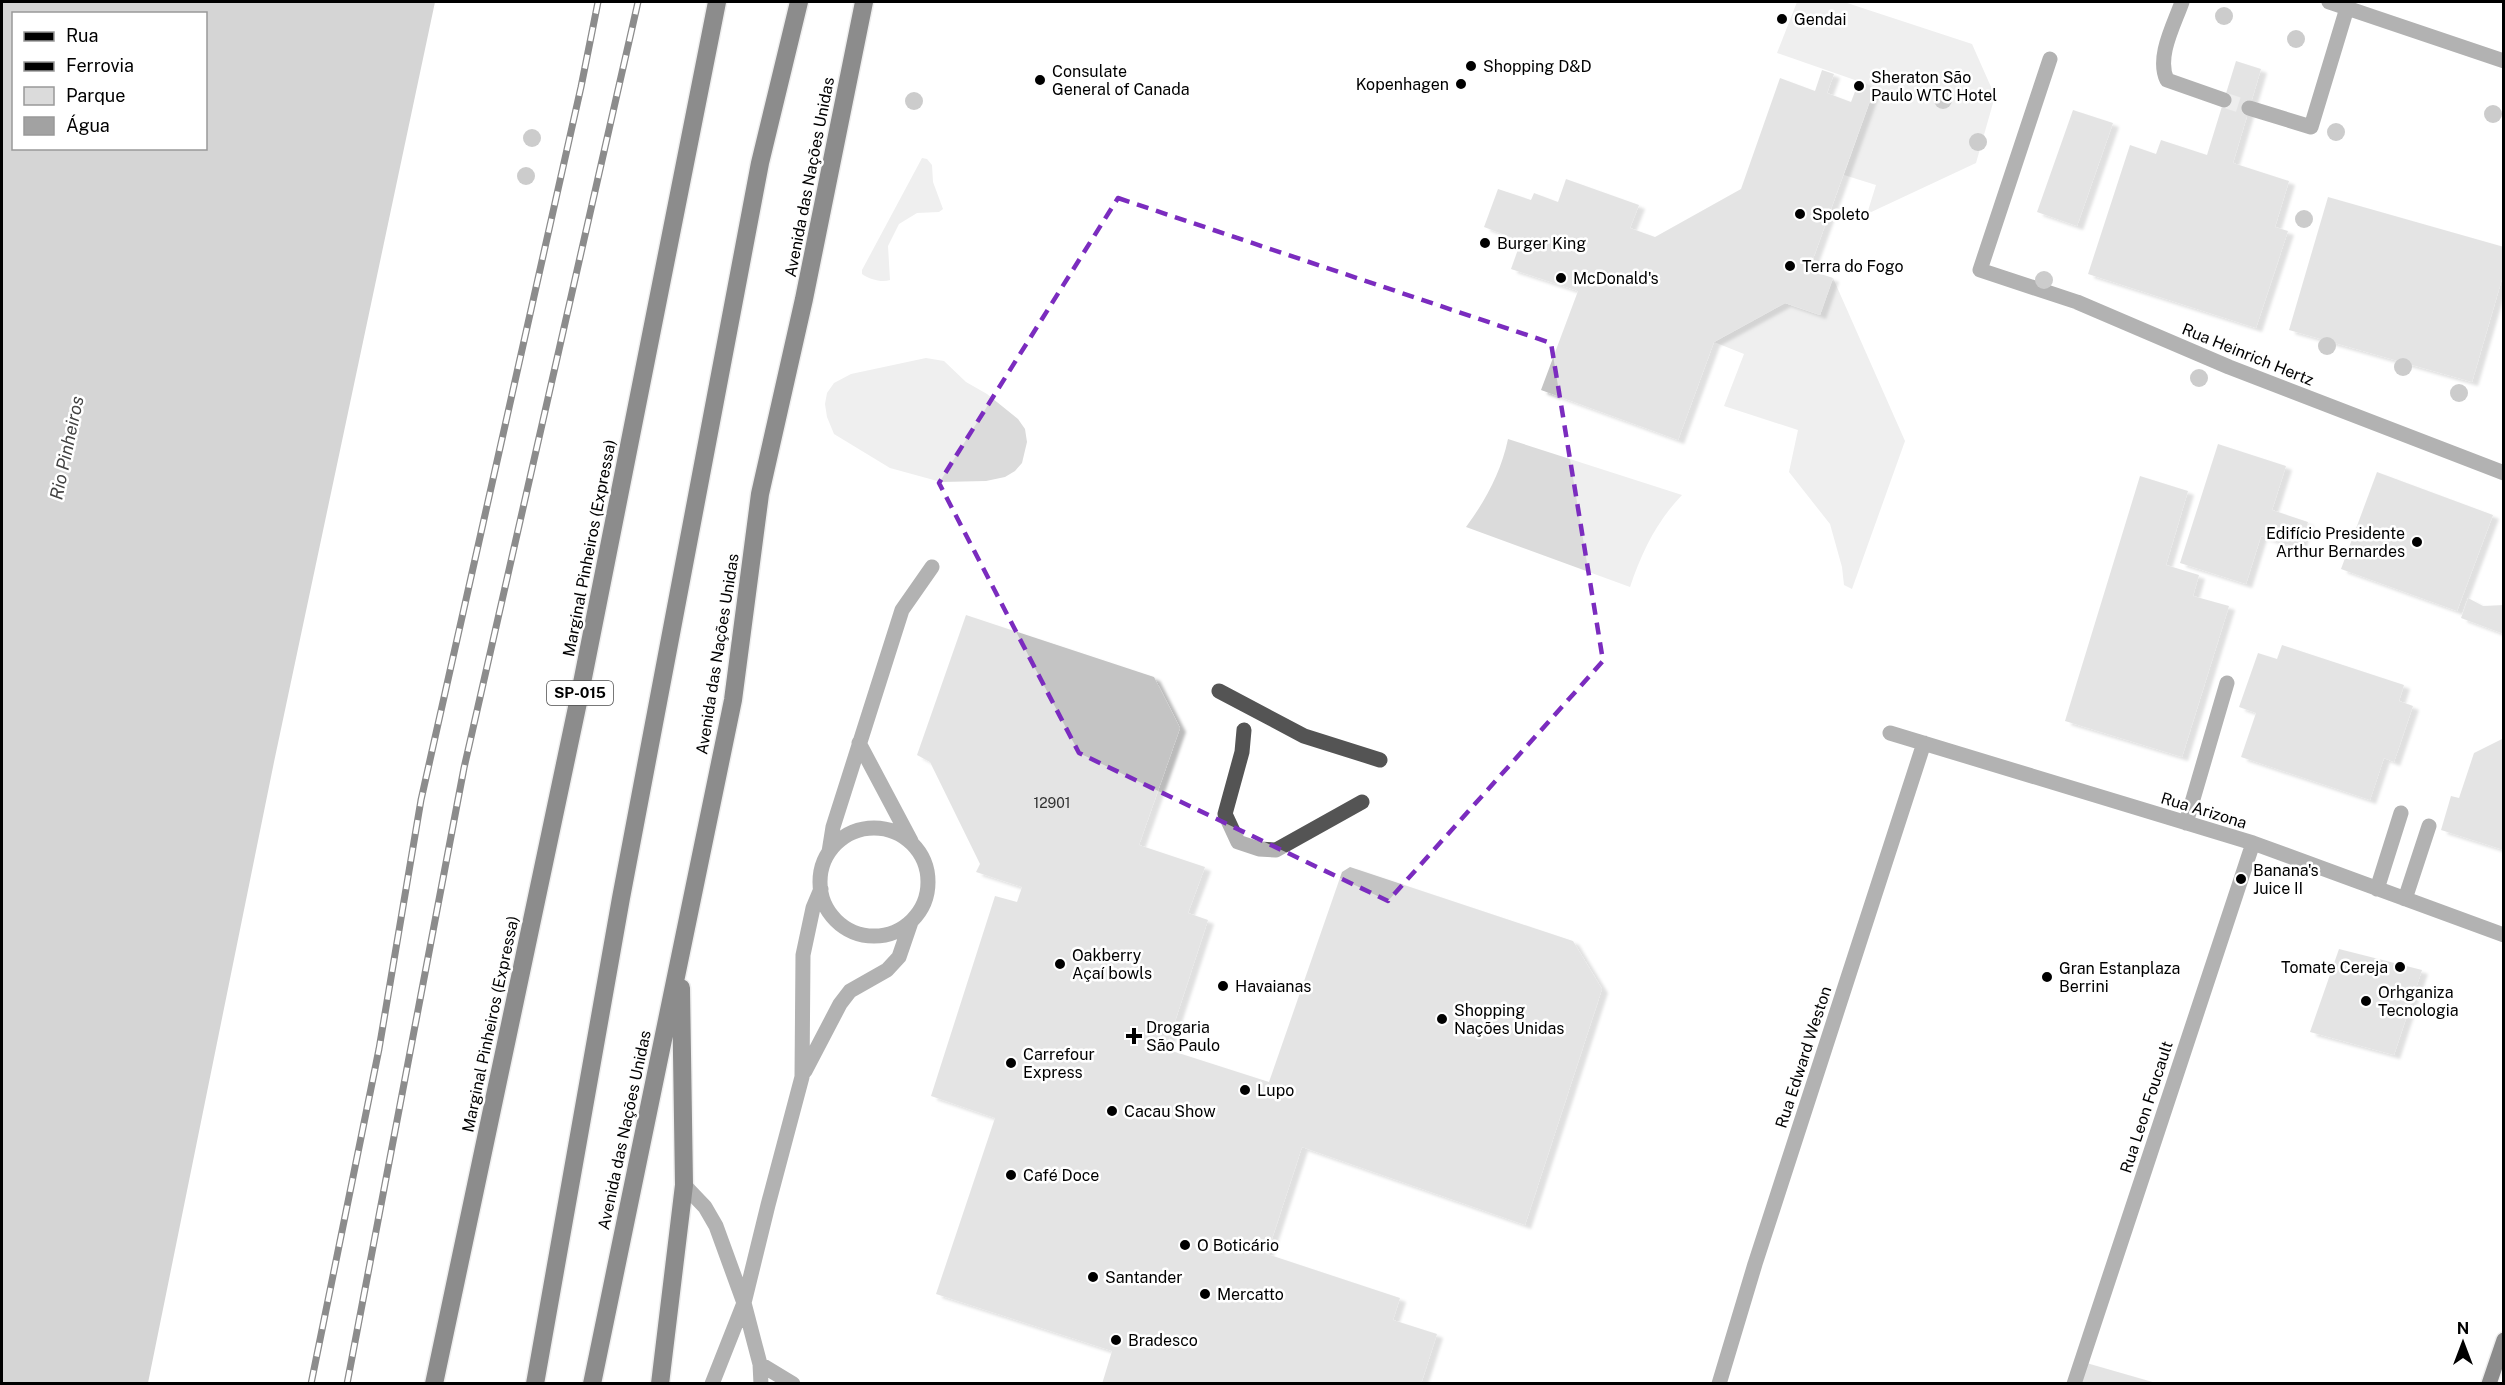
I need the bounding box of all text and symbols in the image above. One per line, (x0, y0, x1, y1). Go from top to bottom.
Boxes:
place label: Gendai (1794, 10, 1846, 29)
legend (12, 12, 207, 150)
marker: Gendai (1775, 12, 1789, 26)
text: Rua (66, 25, 98, 46)
text: Ferrovia (66, 55, 134, 76)
place label: Shopping D&D (1483, 57, 1592, 76)
marker: Shopping D&D (1464, 59, 1478, 73)
place label: Consulate General of Canada (1052, 62, 1190, 99)
place label: Sheraton São Paulo WTC Hotel (1871, 68, 1997, 105)
marker: Consulate General of Canada (1033, 73, 1047, 87)
place label: Kopenhagen (1356, 75, 1449, 94)
street label: Avenida das Nações Unidas (781, 76, 838, 279)
marker: Kopenhagen (1454, 77, 1468, 91)
marker: Sheraton São Paulo WTC Hotel (1852, 79, 1866, 93)
text: Parque (66, 85, 126, 106)
text: Água (66, 114, 110, 136)
place label: Spoleto (1812, 205, 1870, 224)
marker: Spoleto (1793, 207, 1807, 221)
place label: Burger King (1497, 234, 1586, 253)
marker: Burger King (1478, 236, 1492, 250)
place label: Terra do Fogo (1802, 257, 1904, 276)
marker: Terra do Fogo (1783, 259, 1797, 273)
place label: McDonald's (1573, 269, 1659, 288)
marker: McDonald's (1554, 271, 1568, 285)
street label: Rua Heinrich Hertz (2179, 319, 2317, 390)
water label: Rio Pinheiros (45, 394, 88, 502)
street label: Marginal Pinheiros (Expressa) (559, 438, 620, 658)
place label: Edifício Presidente Arthur Bernardes (2266, 524, 2405, 561)
marker: Edifício Presidente Arthur Bernardes (2410, 535, 2424, 549)
street label: Avenida das Nações Unidas (692, 552, 743, 756)
road number: SP-015 (547, 681, 613, 705)
street label: Rua Arizona (2159, 788, 2249, 833)
house number: 12901 (1034, 795, 1070, 811)
place label: Banana's Juice II (2253, 861, 2319, 898)
marker: Banana's Juice II (2234, 872, 2248, 886)
street label: Marginal Pinheiros (Expressa) (458, 914, 523, 1134)
place label: Oakberry Açaí bowls (1072, 946, 1152, 983)
marker: Oakberry Açaí bowls (1053, 957, 1067, 971)
place label: Tomate Cereja (2281, 958, 2388, 977)
place label: Gran Estanplaza Berrini (2059, 959, 2180, 996)
marker: Tomate Cereja (2393, 960, 2407, 974)
marker: Gran Estanplaza Berrini (2040, 970, 2054, 984)
place label: Havaianas (1235, 977, 1311, 996)
marker: Havaianas (1216, 979, 1230, 993)
place label: Orhganiza Tecnologia (2378, 983, 2459, 1020)
street label: Rua Edward Weston (1772, 984, 1835, 1131)
marker: Orhganiza Tecnologia (2359, 994, 2373, 1008)
place label: Shopping Nações Unidas (1454, 1001, 1564, 1038)
marker: Shopping Nações Unidas (1435, 1012, 1449, 1026)
place label: Drogaria São Paulo (1146, 1018, 1220, 1055)
street label: Avenida das Nações Unidas (594, 1029, 655, 1231)
marker: Drogaria São Paulo (1127, 1029, 1141, 1043)
street label: Rua Leon Foucault (2116, 1039, 2177, 1176)
place label: Carrefour Express (1023, 1045, 1095, 1082)
marker: Carrefour Express (1004, 1056, 1018, 1070)
place label: Lupo (1257, 1081, 1294, 1100)
marker: Lupo (1238, 1083, 1252, 1097)
place label: Cacau Show (1124, 1102, 1216, 1121)
marker: Cacau Show (1105, 1104, 1119, 1118)
place label: Café Doce (1023, 1166, 1099, 1185)
marker: Café Doce (1004, 1168, 1018, 1182)
place label: O Boticário (1197, 1236, 1279, 1255)
marker: O Boticário (1178, 1238, 1192, 1252)
place label: Santander (1105, 1268, 1183, 1287)
marker: Santander (1086, 1270, 1100, 1284)
place label: Mercatto (1217, 1285, 1284, 1304)
marker: Mercatto (1198, 1287, 1212, 1301)
north arrow (2433, 1313, 2493, 1373)
text: N (2457, 1319, 2469, 1338)
place label: Bradesco (1128, 1331, 1198, 1350)
marker: Bradesco (1109, 1333, 1123, 1347)

